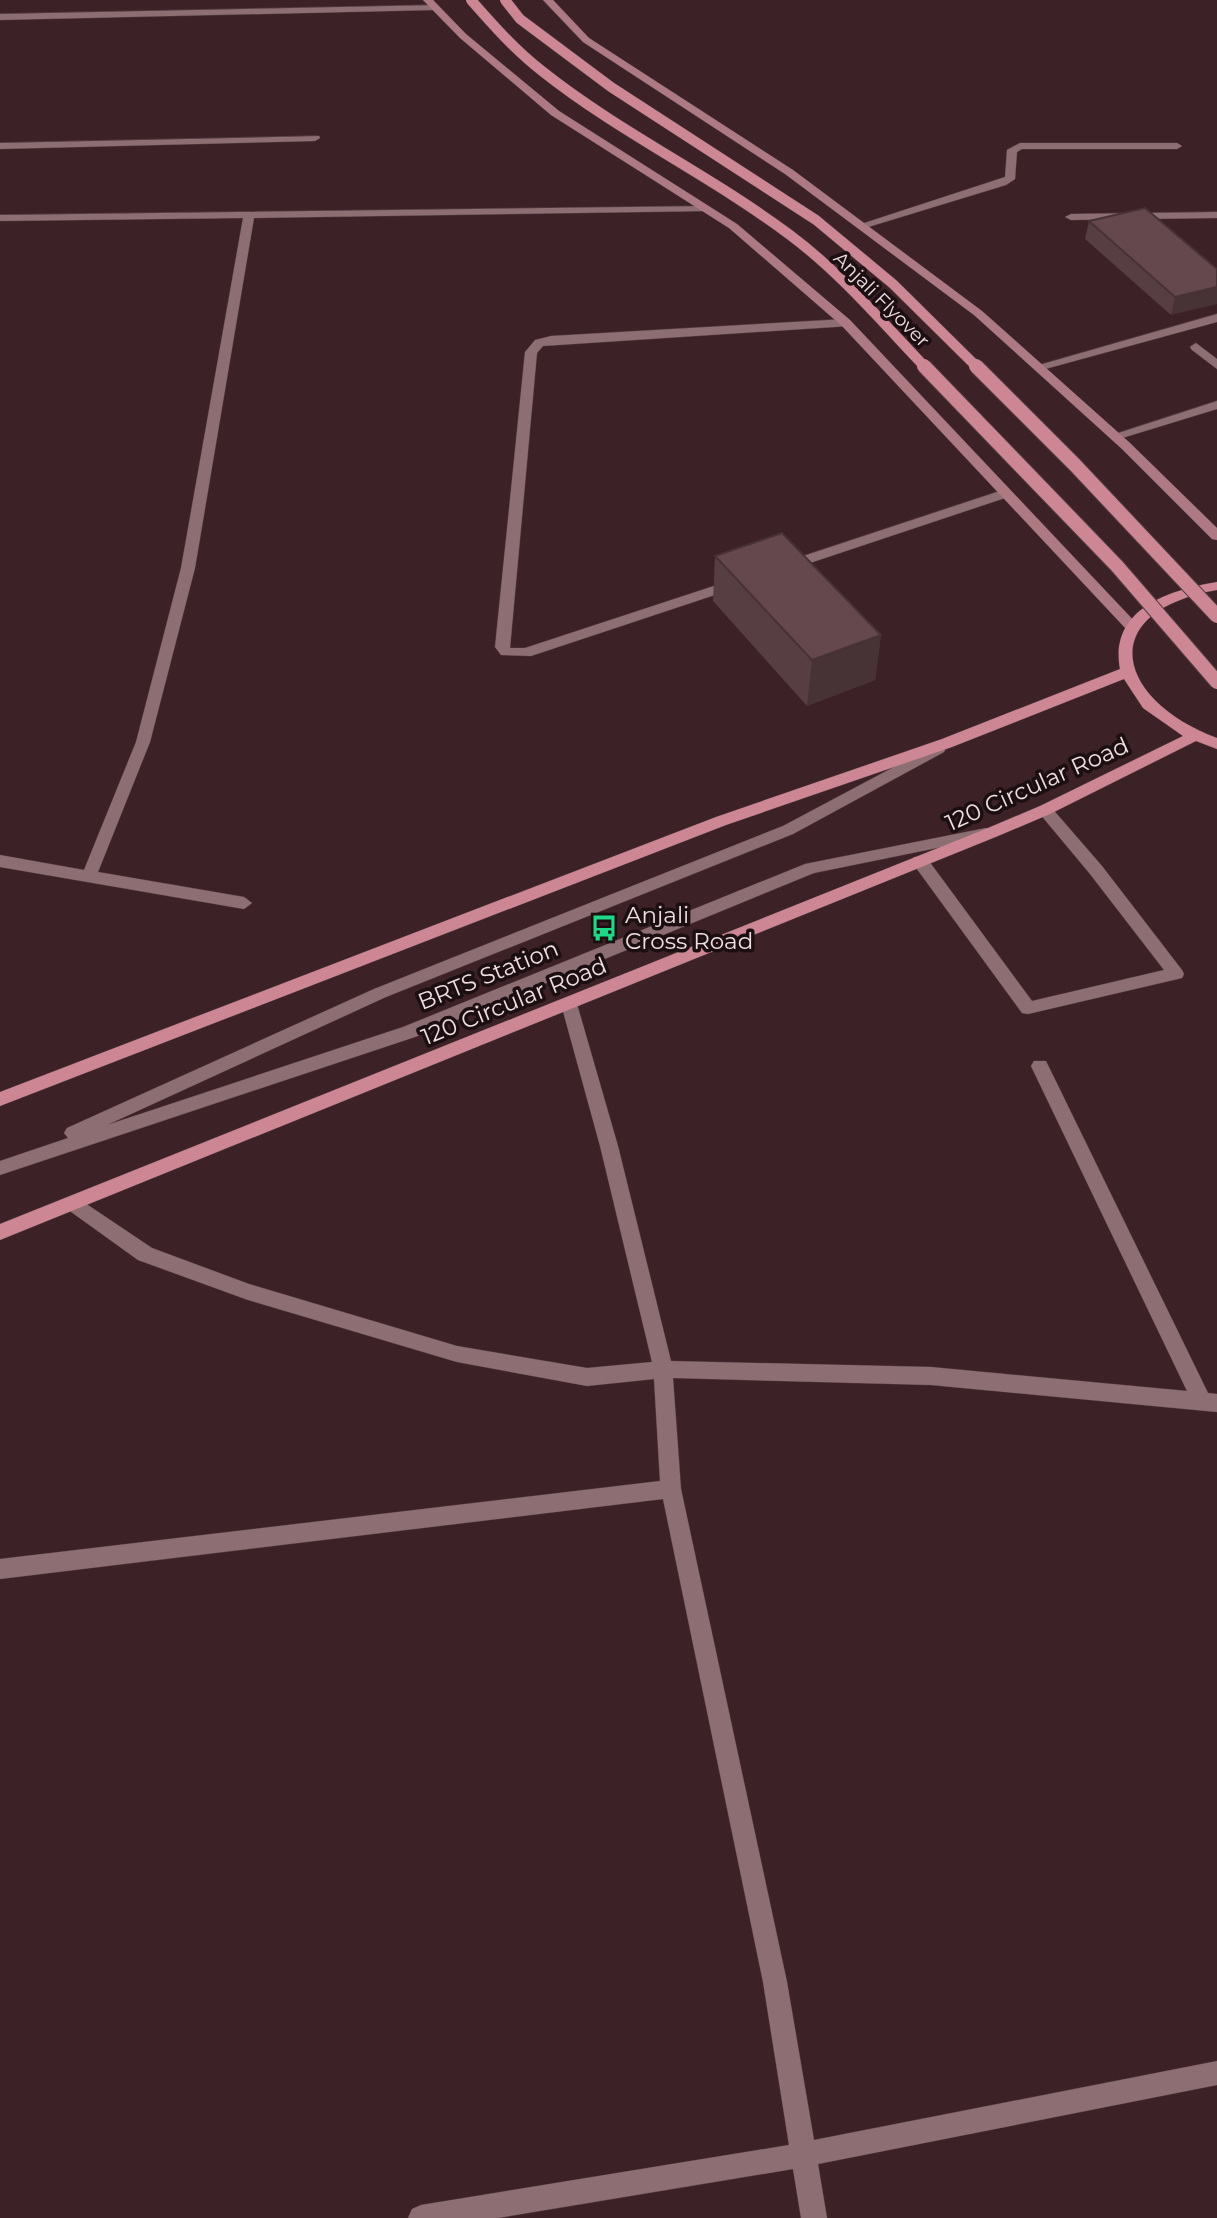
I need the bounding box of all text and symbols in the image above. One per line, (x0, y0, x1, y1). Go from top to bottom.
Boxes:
street label: Anjali Flyover (829, 247, 934, 352)
street label: 120 Circular Road (941, 731, 1133, 837)
place label: Anjali Cross Road (625, 901, 753, 955)
bus stop icon: Anjali Cross Road (589, 913, 619, 943)
street label: BRTS Station (414, 934, 562, 1016)
street label: 120 Circular Road (417, 951, 611, 1051)

